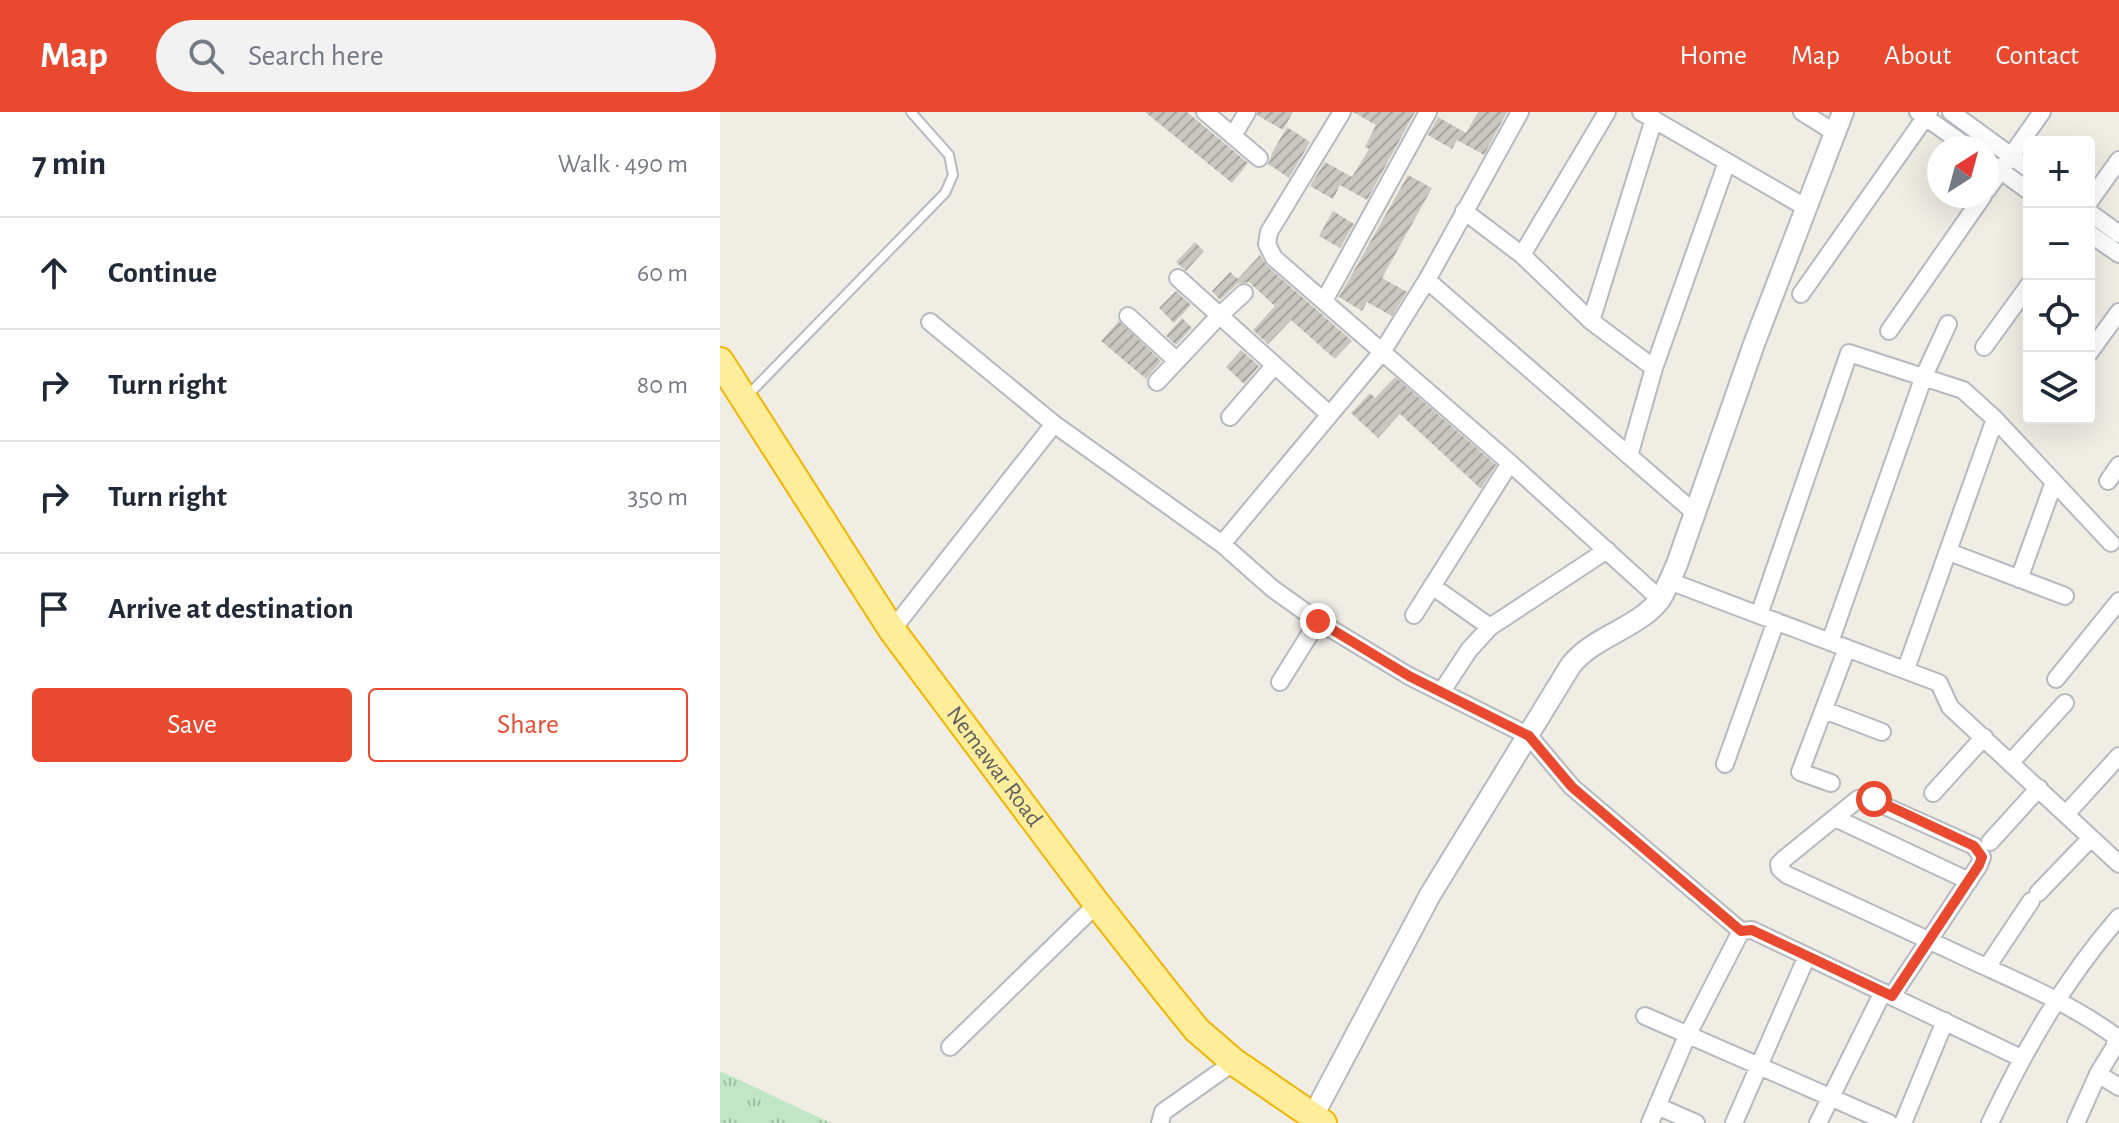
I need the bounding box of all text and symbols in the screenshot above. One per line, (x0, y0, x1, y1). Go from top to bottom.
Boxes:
search box (156, 20, 716, 92)
icon: search (184, 34, 228, 78)
text: Map (40, 37, 108, 75)
text: Search here (248, 41, 384, 71)
text: Home (1680, 42, 1747, 70)
text: Map (1791, 42, 1840, 70)
text: About (1884, 42, 1952, 70)
text: Contact (1996, 42, 2079, 70)
north arrow (1927, 136, 1999, 208)
map controls (2023, 136, 2095, 424)
button: + (2023, 136, 2095, 208)
text: 7 min (32, 147, 106, 181)
text: Walk · 490 m (558, 151, 688, 177)
button: − (2023, 208, 2095, 280)
icon: ahead (32, 251, 76, 295)
text: Continue (108, 258, 217, 288)
text: 60 m (637, 260, 688, 286)
button: locate (2023, 280, 2095, 352)
button: layers (2023, 352, 2095, 424)
icon: right (32, 363, 76, 407)
text: Turn right (108, 370, 227, 400)
text: 80 m (637, 372, 688, 398)
icon: right (32, 475, 76, 519)
text: Turn right (108, 482, 227, 512)
text: 350 m (628, 484, 688, 510)
icon: arrive (32, 587, 76, 631)
text: Arrive at destination (108, 594, 354, 624)
route end (1300, 603, 1336, 639)
button: Save (32, 688, 352, 762)
button: Share (368, 688, 688, 762)
street label: Nemawar Road (942, 702, 1047, 831)
route start (1856, 781, 1892, 817)

